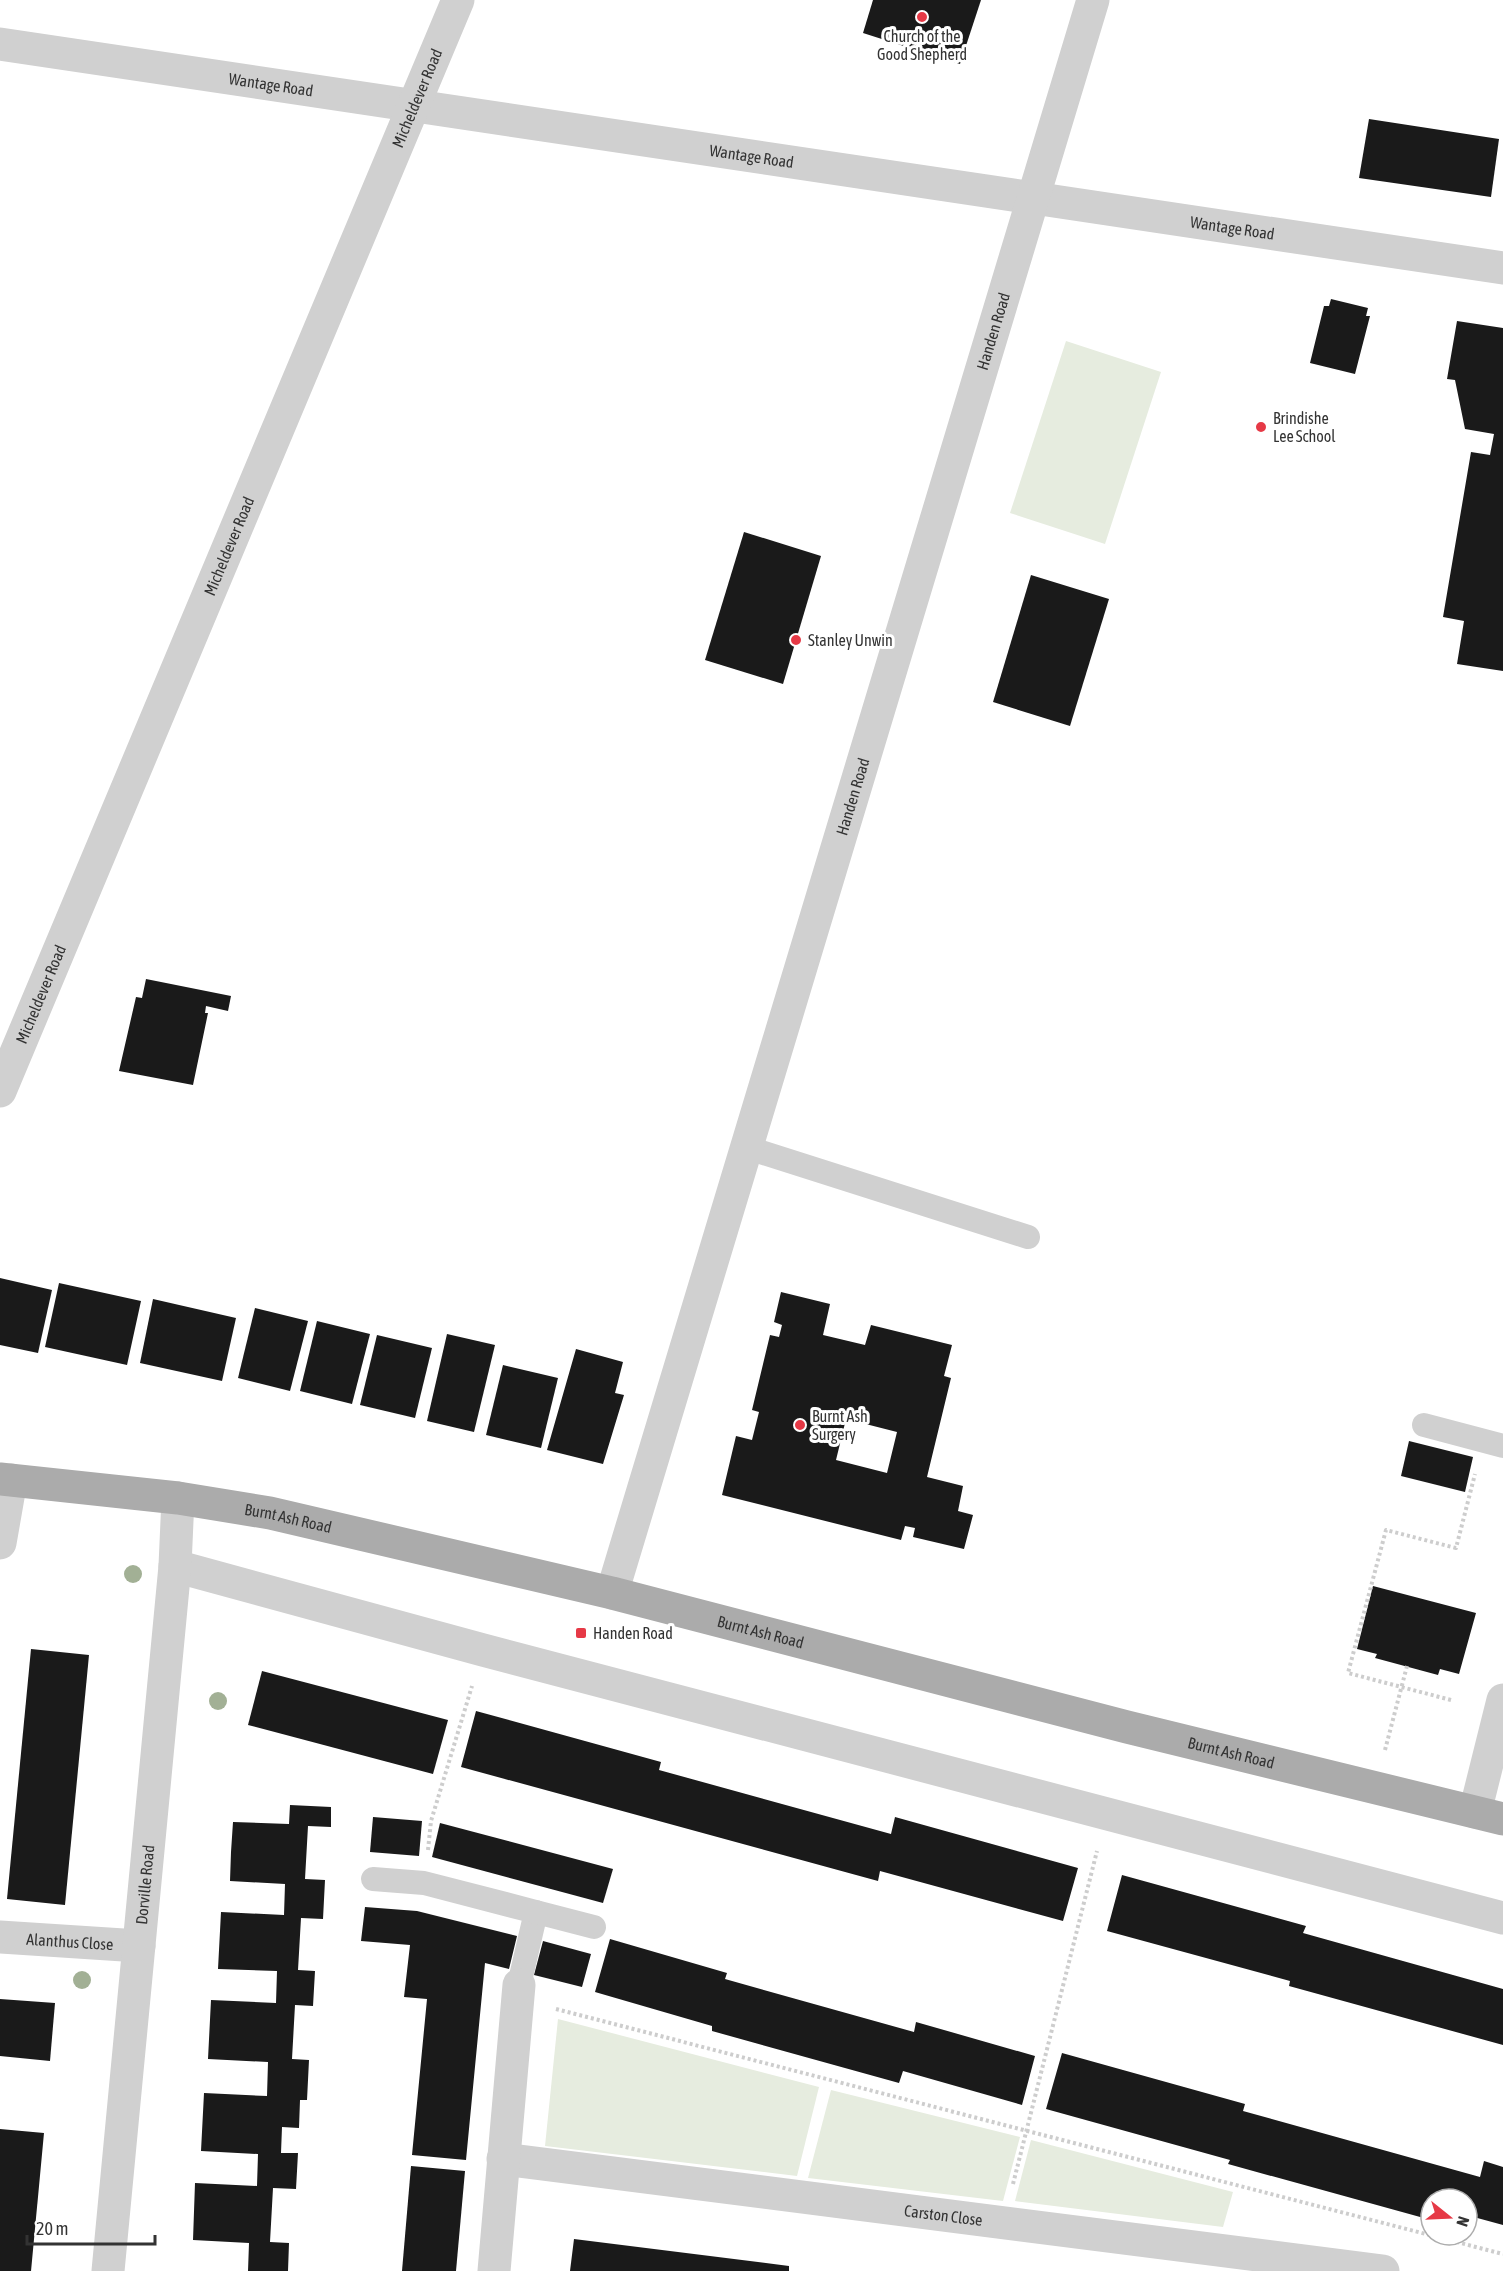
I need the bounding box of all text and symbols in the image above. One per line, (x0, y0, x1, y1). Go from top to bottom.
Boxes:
marker: Church of the Good Shepherd (915, 10, 929, 24)
place label: Church of the Good Shepherd (877, 27, 967, 64)
street label: Micheldever Road (388, 46, 446, 150)
street label: Wantage Road (228, 69, 314, 100)
street label: Wantage Road (708, 141, 795, 171)
street label: Wantage Road (1189, 213, 1276, 243)
street label: Handen Road (973, 290, 1013, 372)
place label: Brindishe Lee School (1273, 409, 1336, 445)
marker: Brindishe Lee School (1254, 420, 1268, 434)
street label: Micheldever Road (200, 494, 257, 598)
place label: Stanley Unwin (808, 631, 893, 650)
marker: Stanley Unwin (789, 633, 803, 647)
street label: Handen Road (832, 756, 873, 837)
street label: Micheldever Road (12, 942, 69, 1046)
place label: Burnt Ash Surgery (812, 1407, 868, 1444)
marker: Burnt Ash Surgery (793, 1418, 807, 1432)
street label: Burnt Ash Road (243, 1500, 334, 1536)
street label: Burnt Ash Road (715, 1612, 806, 1652)
place label: Handen Road (593, 1624, 673, 1642)
marker: Handen Road (574, 1626, 588, 1640)
street label: Burnt Ash Road (1186, 1733, 1277, 1772)
street label: Dorville Road (132, 1844, 157, 1925)
street label: Alanthus Close (26, 1930, 114, 1953)
north arrow (1419, 2187, 1479, 2247)
street label: Carston Close (903, 2201, 984, 2229)
scale bar (27, 2208, 154, 2246)
text: N (1453, 2214, 1473, 2229)
text: 20 m (36, 2218, 68, 2239)

